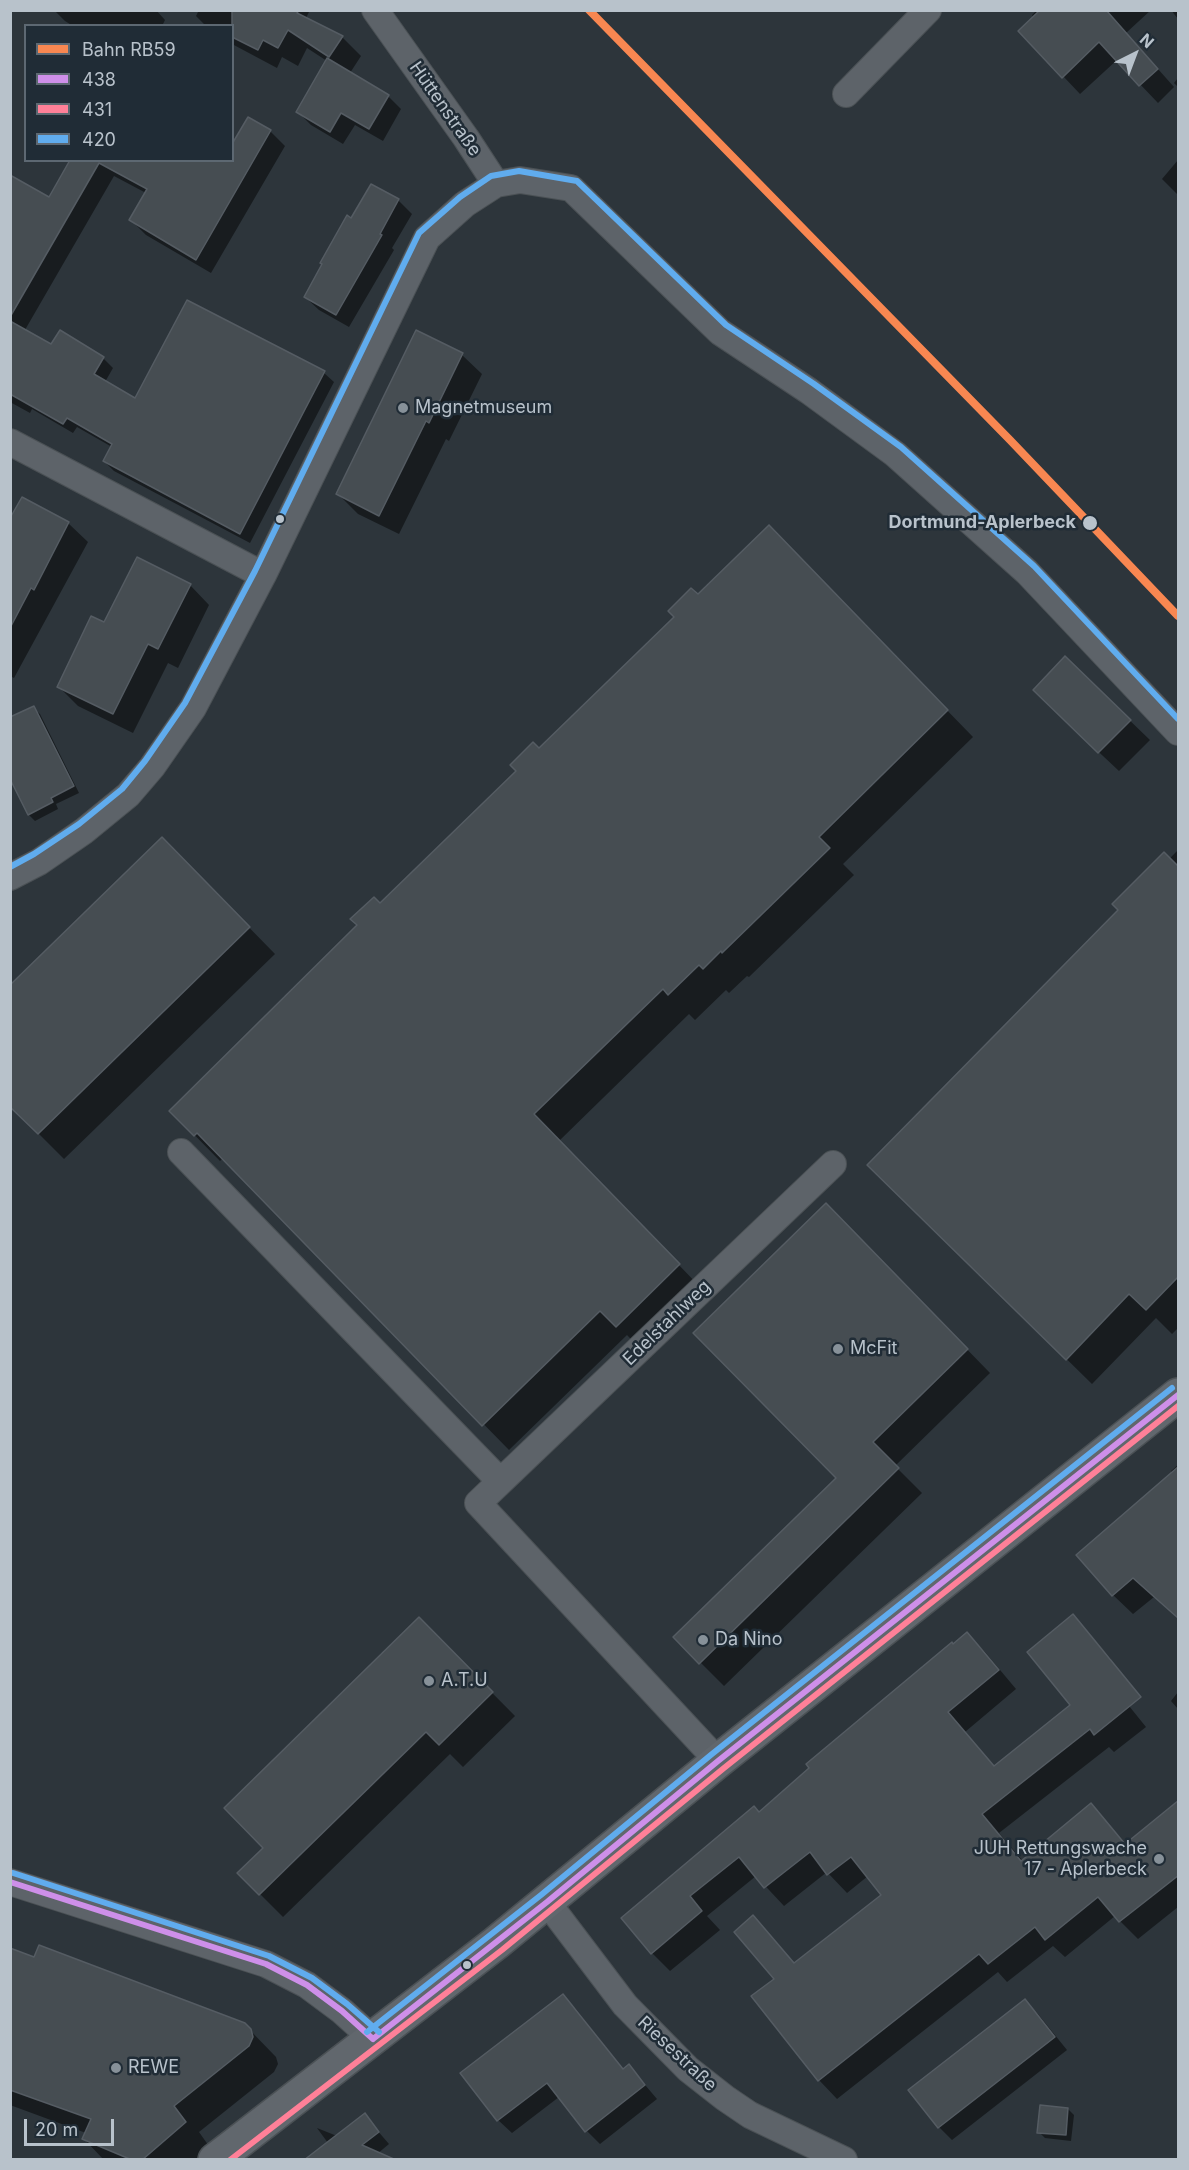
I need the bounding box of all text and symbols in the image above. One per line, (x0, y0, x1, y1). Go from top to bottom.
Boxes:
legend (24, 24, 234, 162)
north arrow (1105, 24, 1165, 84)
text: N (1136, 29, 1158, 52)
text: Bahn RB59 (82, 39, 176, 60)
street label: Hüttenstraße (405, 58, 485, 160)
text: 438 (82, 69, 116, 90)
text: 431 (82, 99, 112, 120)
text: 420 (82, 129, 116, 150)
place label: Magnetmuseum (415, 397, 552, 419)
marker: Magnetmuseum (396, 401, 410, 415)
place label: Dortmund-Aplerbeck (889, 512, 1076, 534)
unlabelled marker (274, 513, 286, 525)
marker: Dortmund-Aplerbeck (1081, 514, 1099, 532)
street label: Edelstahlweg (619, 1276, 715, 1370)
place label: McFit (850, 1338, 897, 1360)
marker: McFit (831, 1342, 845, 1356)
place label: Da Nino (715, 1629, 783, 1651)
marker: Da Nino (696, 1633, 710, 1647)
place label: A.T.U (441, 1670, 488, 1692)
marker: A.T.U (422, 1674, 436, 1688)
place label: JUH Rettungswache 17 - Aplerbeck (974, 1838, 1147, 1880)
marker: JUH Rettungswache 17 - Aplerbeck (1152, 1852, 1166, 1866)
unlabelled marker (461, 1959, 473, 1971)
street label: Riesestraße (633, 2012, 721, 2096)
place label: REWE (128, 2057, 179, 2079)
marker: REWE (109, 2061, 123, 2075)
scale bar (27, 2107, 117, 2145)
text: 20 m (35, 2119, 78, 2140)

